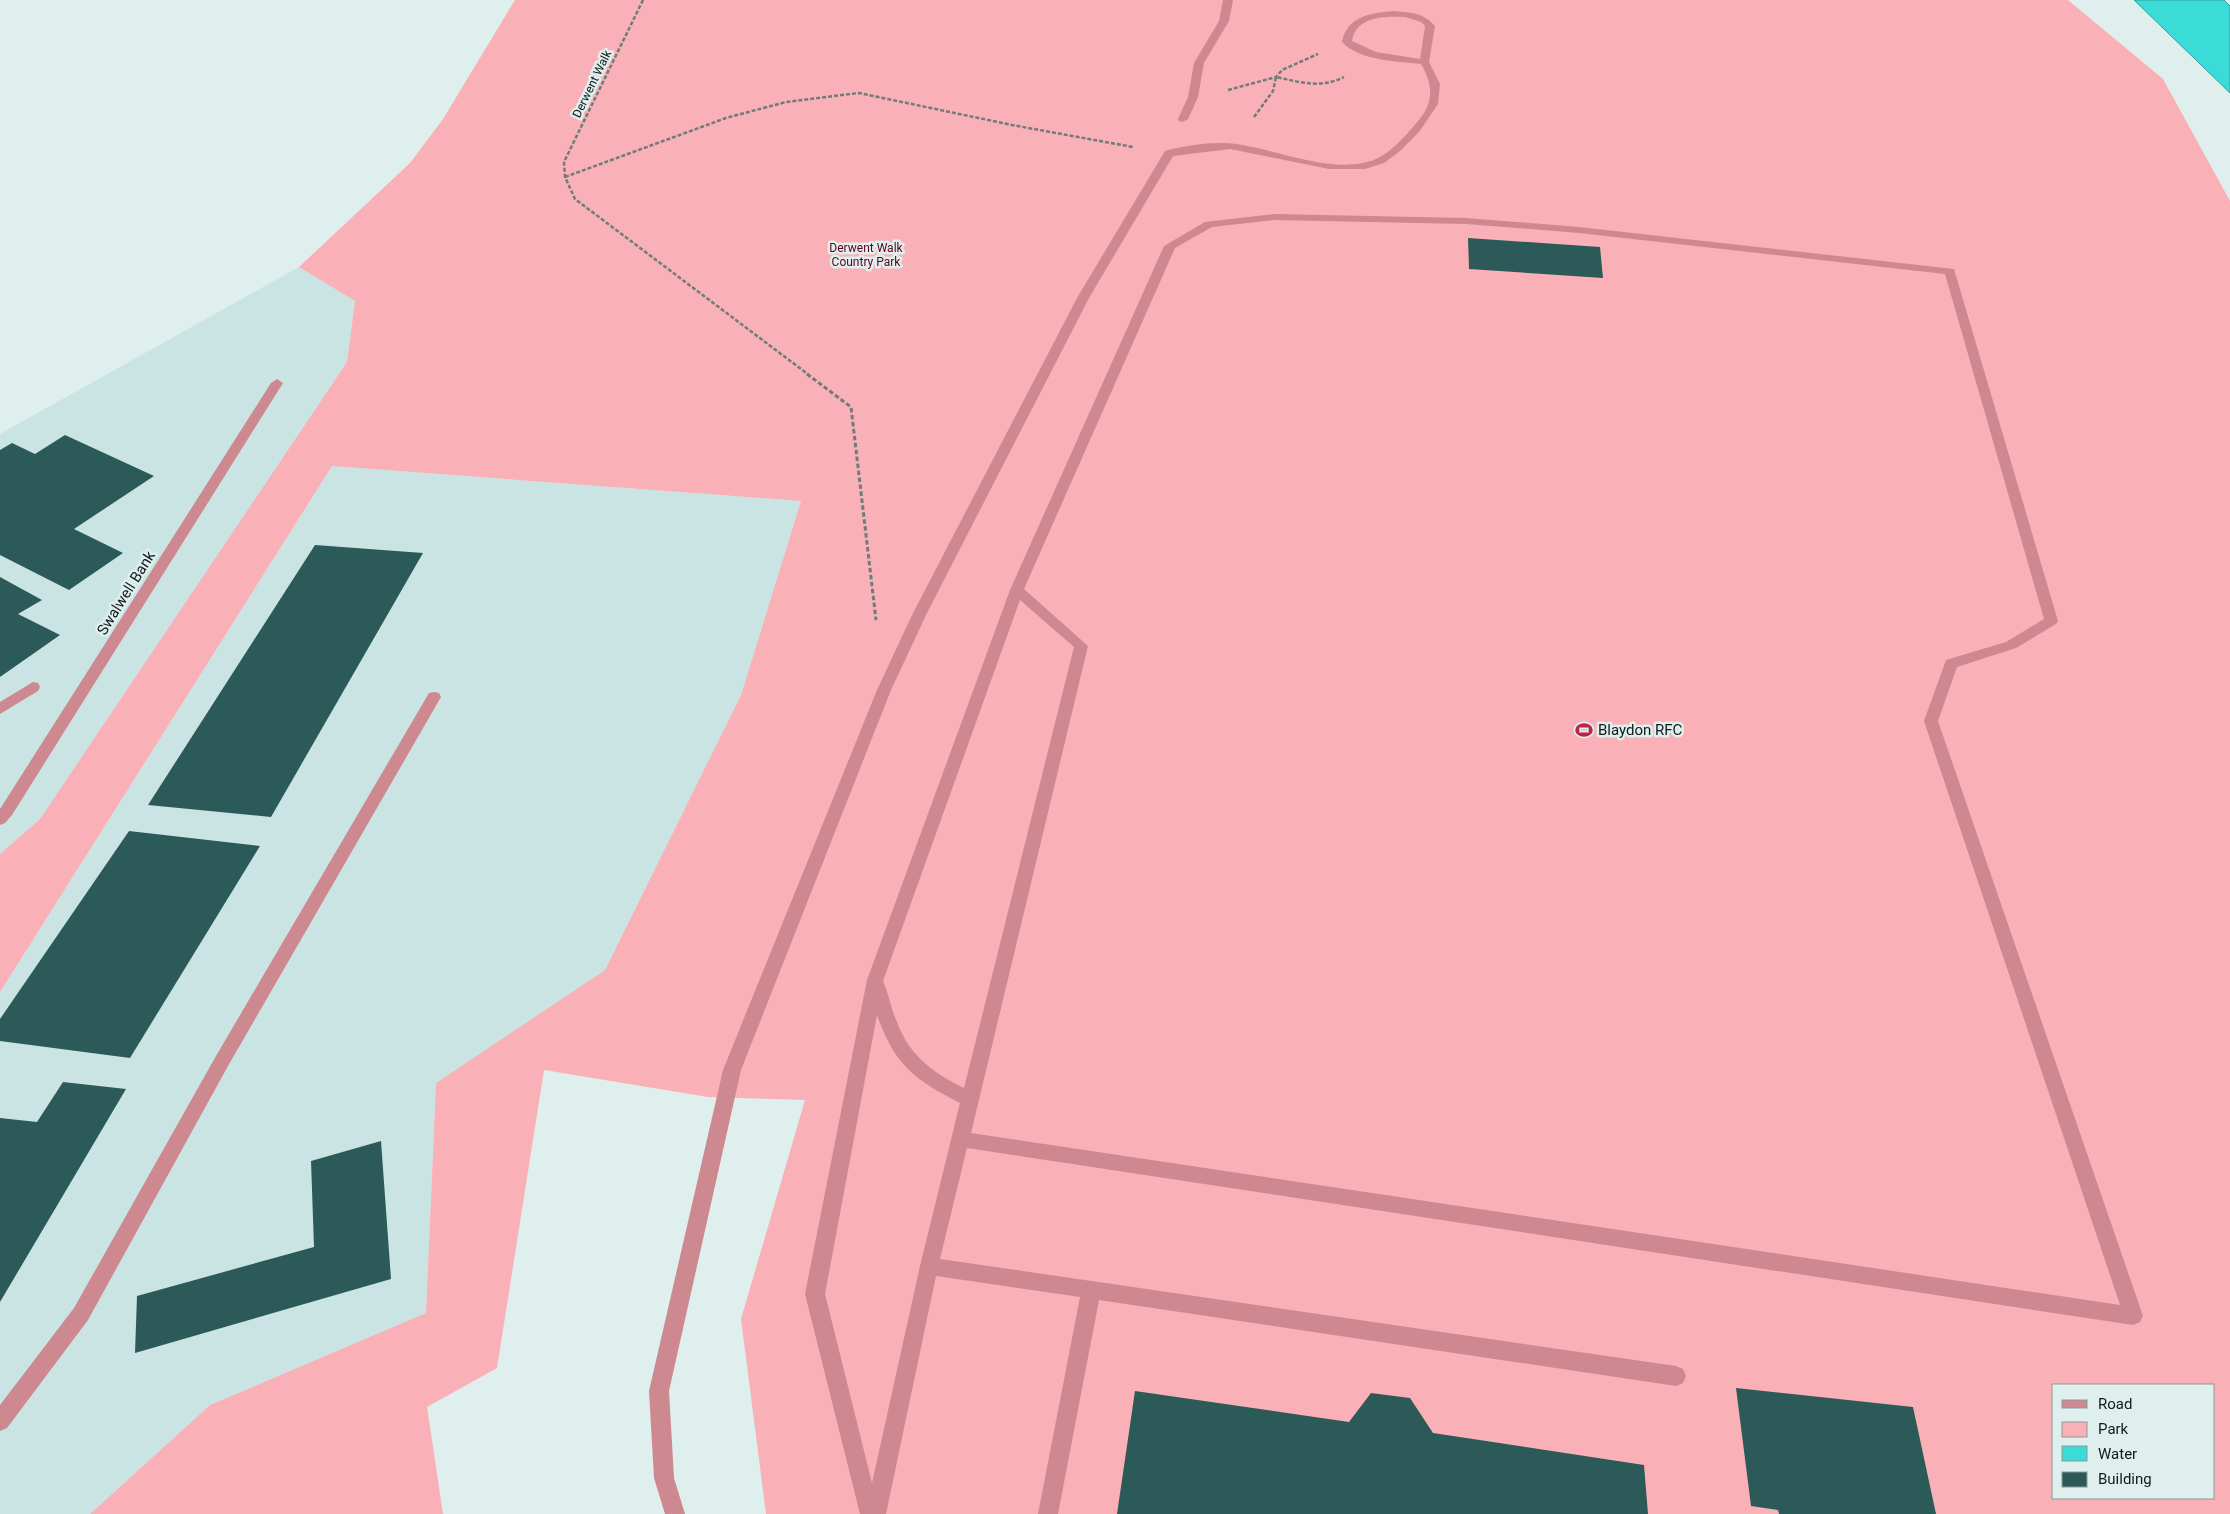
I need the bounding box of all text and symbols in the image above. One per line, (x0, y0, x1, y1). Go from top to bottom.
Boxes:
street label: Derwent Walk (570, 47, 615, 120)
park label: Derwent Walk Country Park (829, 241, 904, 269)
street label: Swalwell Bank (93, 547, 159, 638)
sports icon: Blaydon RFC (1574, 720, 1594, 740)
place label: Blaydon RFC (1598, 721, 1683, 739)
legend (2052, 1384, 2215, 1499)
text: Road (2098, 1395, 2132, 1413)
text: Park (2098, 1420, 2129, 1438)
text: Water (2098, 1445, 2137, 1463)
text: Building (2098, 1470, 2152, 1488)

